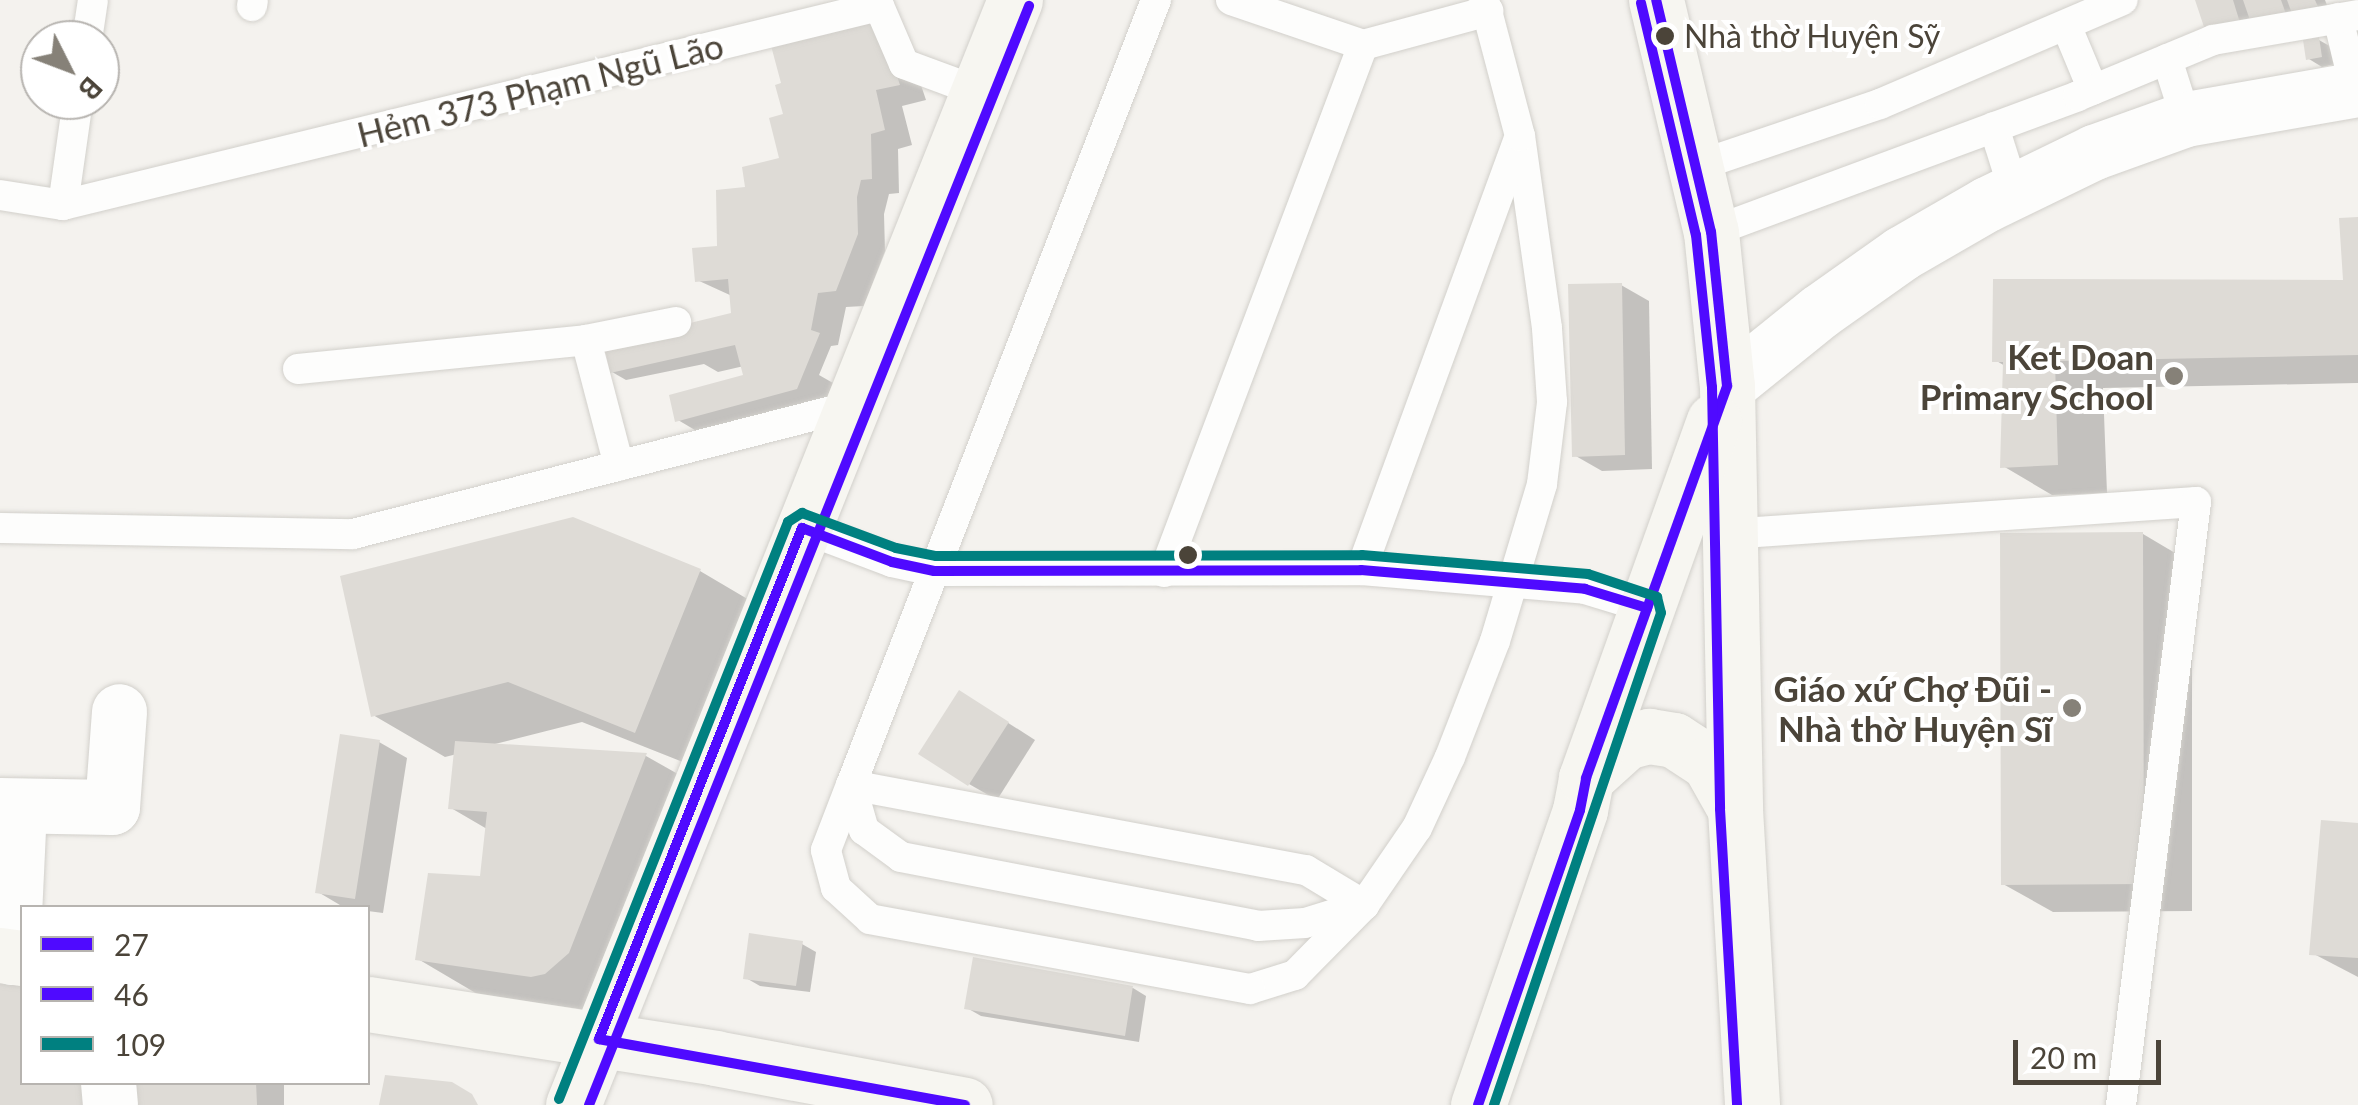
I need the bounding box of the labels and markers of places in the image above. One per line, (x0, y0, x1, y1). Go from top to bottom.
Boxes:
place label: Nhà thờ Huyện Sỹ (1684, 17, 1941, 55)
marker: Nhà thờ Huyện Sỹ (1655, 26, 1675, 46)
place label: Ket Doan Primary School (1919, 335, 2154, 417)
marker: Ket Doan Primary School (2163, 365, 2185, 387)
unlabelled marker (1178, 545, 1198, 565)
place label: Giáo xứ Chợ Đũi - Nhà thờ Huyện Sĩ (1771, 667, 2052, 749)
marker: Giáo xứ Chợ Đũi - Nhà thờ Huyện Sĩ (2061, 697, 2083, 719)

